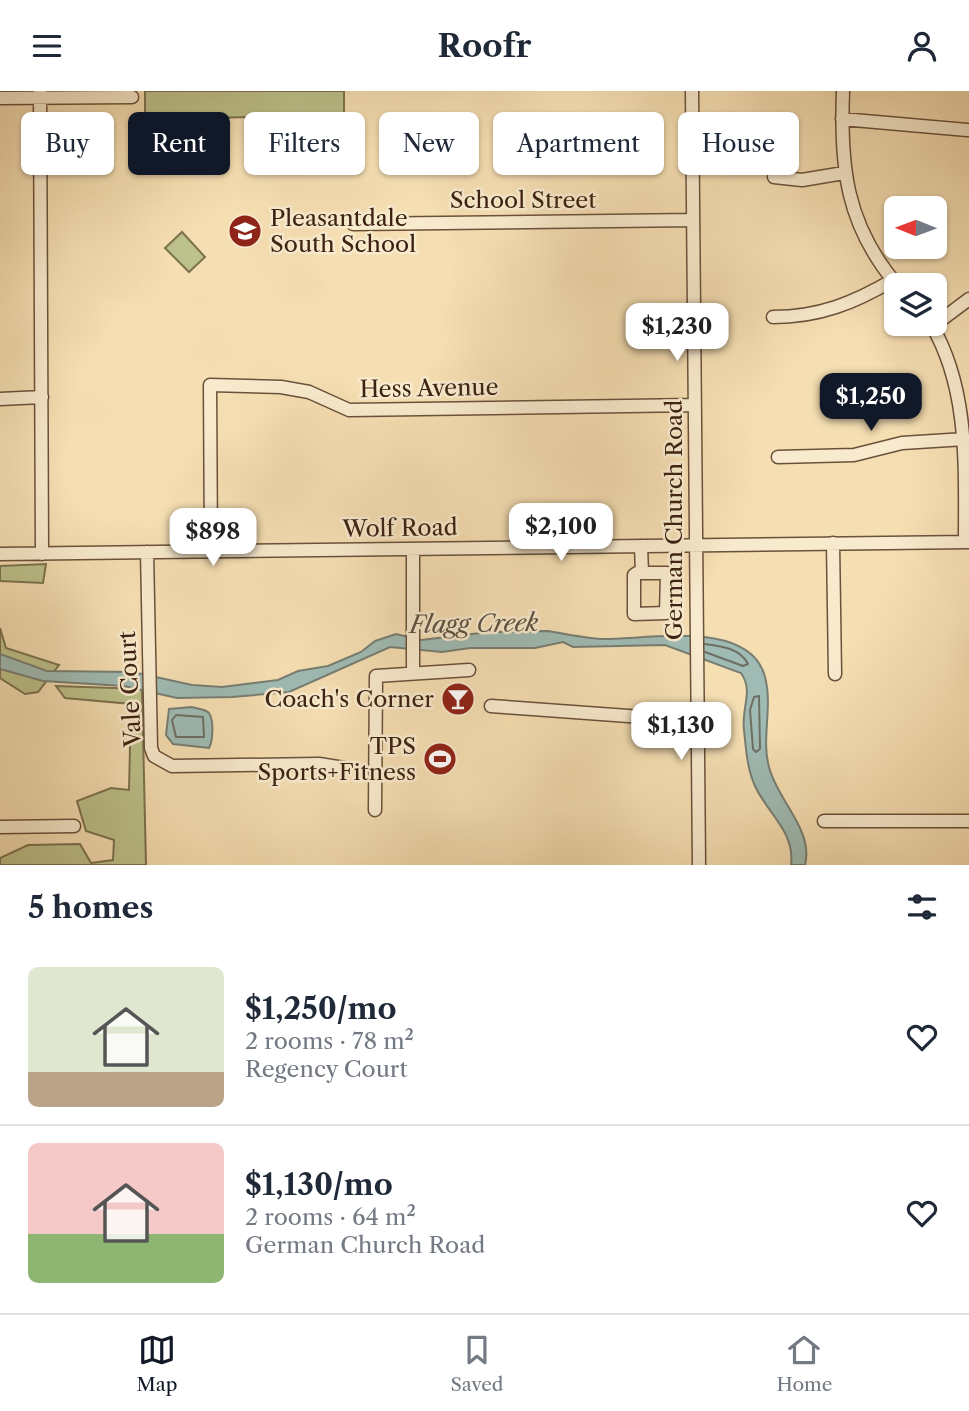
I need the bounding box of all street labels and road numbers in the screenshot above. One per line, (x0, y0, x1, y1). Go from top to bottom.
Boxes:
street label: School Street (450, 186, 596, 214)
street label: Hess Avenue (359, 373, 499, 403)
street label: German Church Road (660, 400, 688, 640)
street label: Wolf Road (341, 513, 458, 543)
street label: Vale Court (113, 630, 147, 749)

